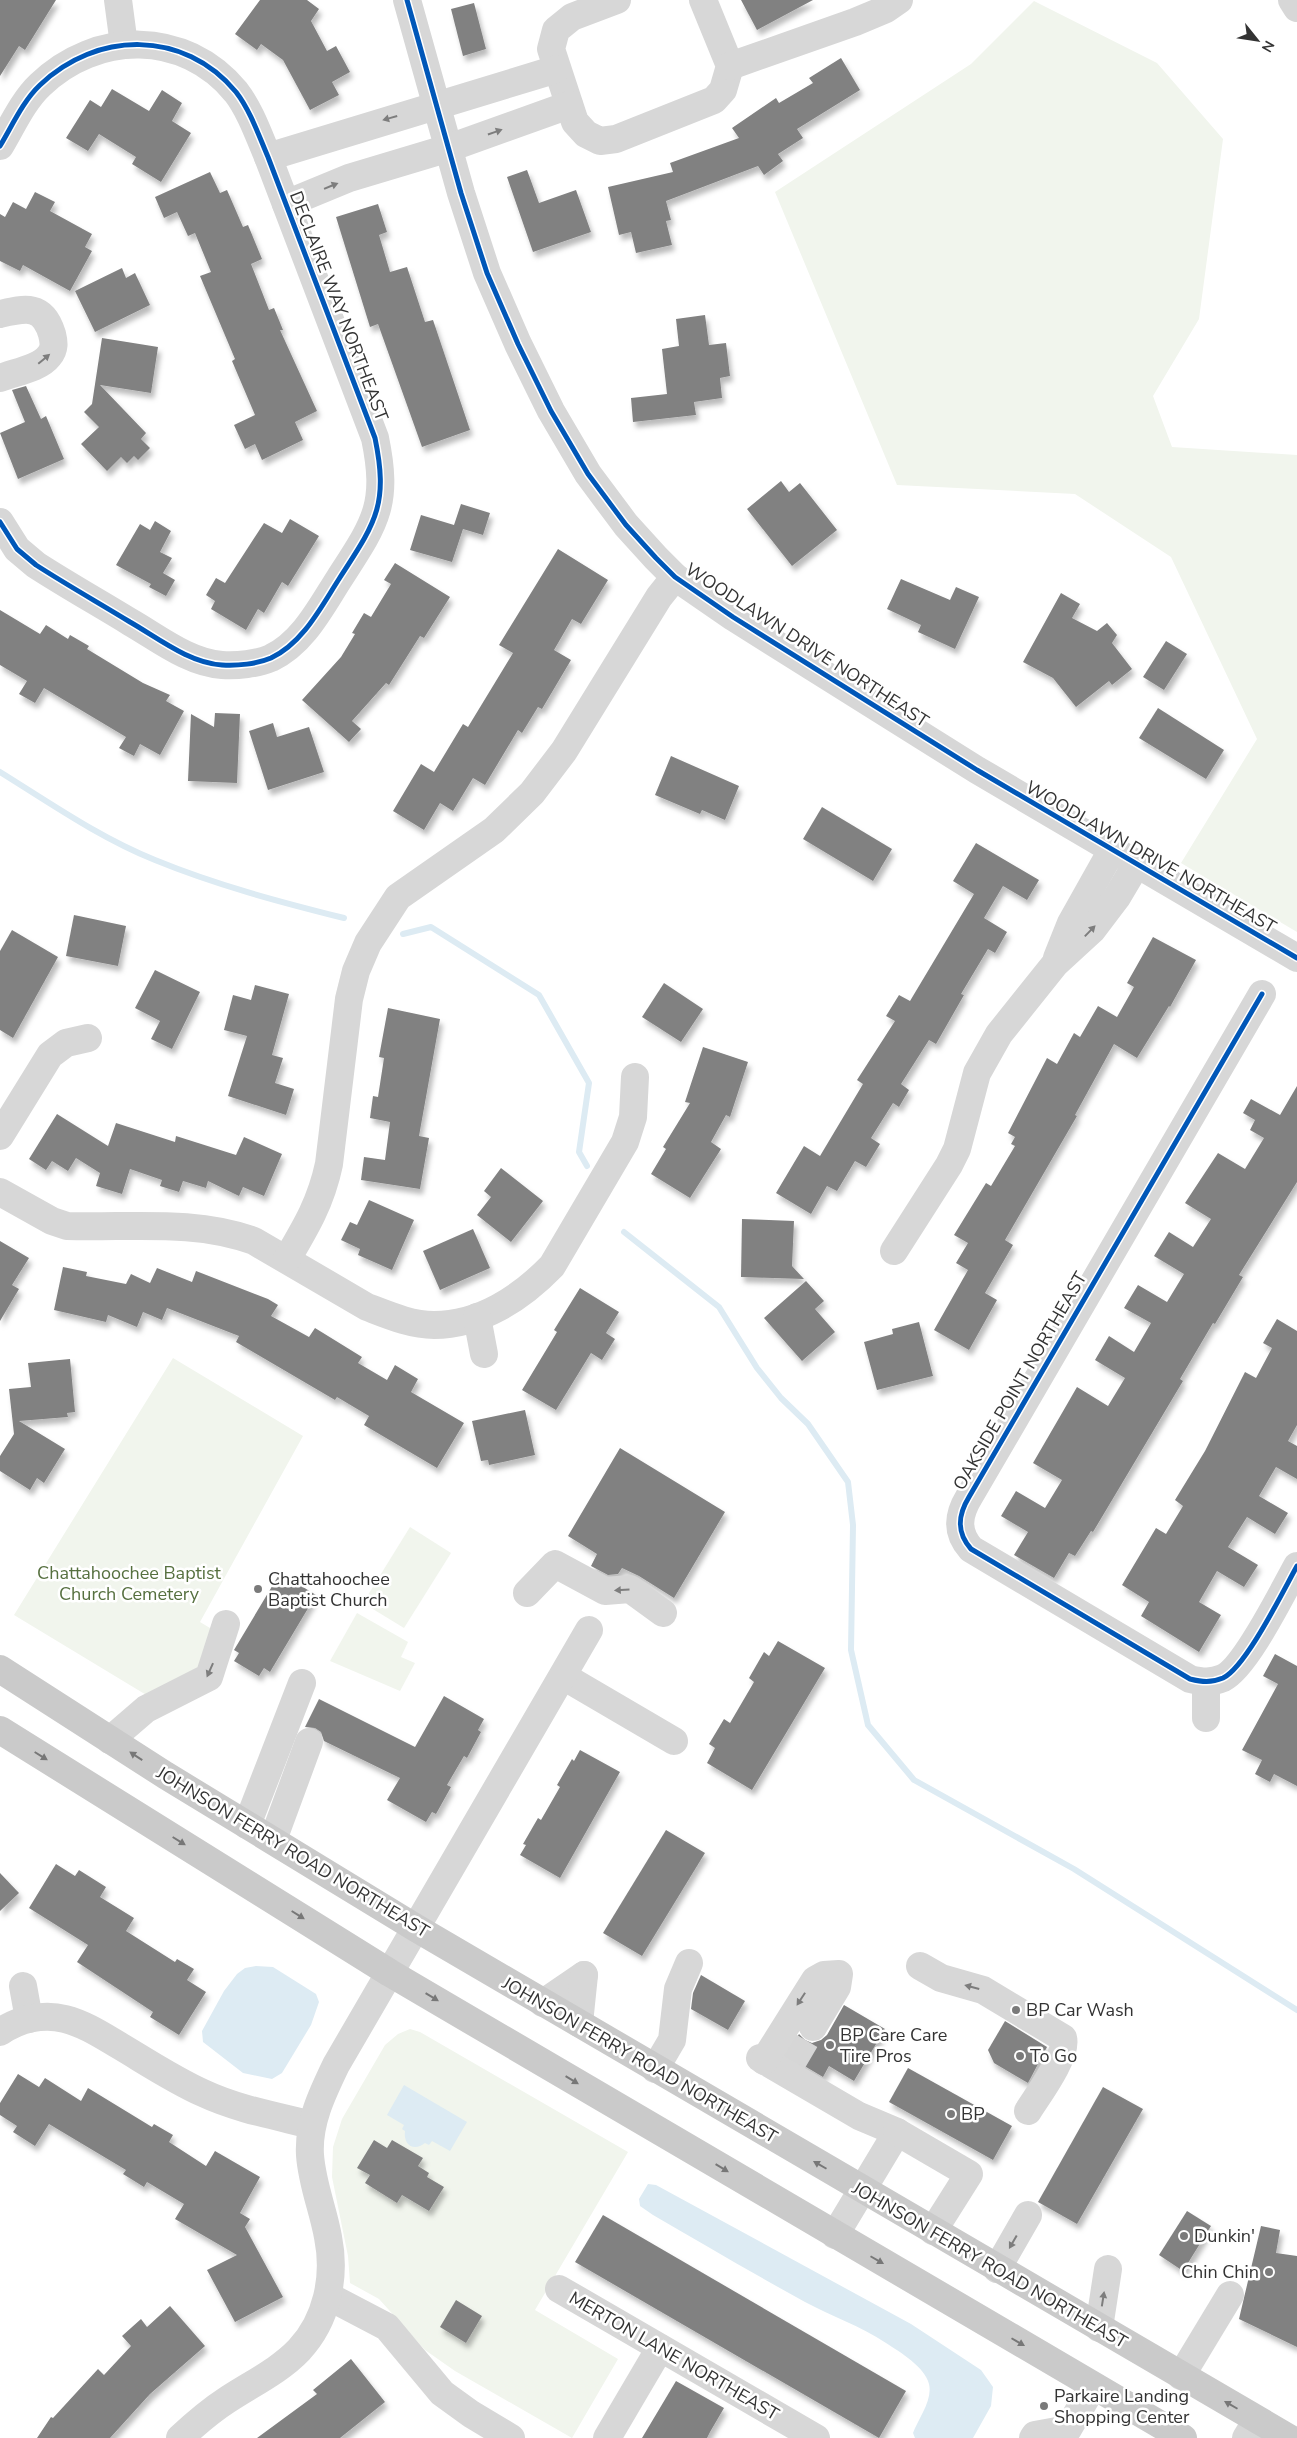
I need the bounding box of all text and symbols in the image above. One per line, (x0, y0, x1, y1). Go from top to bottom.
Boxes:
north arrow (1232, 15, 1282, 65)
text: N (1257, 37, 1279, 56)
one-way arrow (383, 115, 398, 123)
one-way arrow (487, 128, 502, 136)
one-way arrow (323, 182, 338, 189)
street label: DECLAIRE WAY NORTHEAST (284, 188, 394, 425)
one-way arrow (38, 353, 51, 364)
street label: WOODLAWN DRIVE NORTHEAST (681, 557, 933, 733)
street label: WOODLAWN DRIVE NORTHEAST (1021, 775, 1281, 939)
one-way arrow (1084, 925, 1096, 937)
street label: OAKSIDE POINT NORTHEAST (948, 1267, 1093, 1495)
park label: Chattahoochee Baptist Church Cemetery (37, 1561, 222, 1606)
place label: Chattahoochee Baptist Church (268, 1567, 390, 1612)
marker: Chattahoochee Baptist Church (252, 1583, 264, 1595)
one-way arrow (614, 1587, 630, 1595)
one-way arrow (206, 1663, 214, 1677)
one-way arrow (35, 1751, 48, 1760)
one-way arrow (129, 1752, 143, 1761)
street label: JOHNSON FERRY ROAD NORTHEAST (151, 1760, 434, 1943)
one-way arrow (173, 1837, 186, 1846)
one-way arrow (291, 1910, 304, 1920)
street label: JOHNSON FERRY ROAD NORTHEAST (497, 1971, 782, 2149)
one-way arrow (964, 1983, 979, 1991)
one-way arrow (796, 1992, 806, 2006)
one-way arrow (426, 1993, 439, 2002)
place label: BP Car Wash (1026, 1998, 1134, 2022)
marker: BP Car Wash (1010, 2004, 1022, 2016)
place label: BP Care Care Tire Pros (840, 2023, 947, 2068)
marker: BP Care Care Tire Pros (824, 2039, 836, 2051)
place label: To Go (1030, 2044, 1077, 2068)
marker: To Go (1014, 2050, 1026, 2062)
one-way arrow (565, 2076, 580, 2084)
place label: BP (961, 2102, 985, 2126)
marker: BP (945, 2108, 957, 2120)
one-way arrow (813, 2161, 826, 2170)
one-way arrow (715, 2164, 728, 2173)
street label: JOHNSON FERRY ROAD NORTHEAST (847, 2176, 1132, 2354)
place label: Dunkin' (1194, 2224, 1255, 2248)
marker: Dunkin' (1178, 2230, 1190, 2242)
one-way arrow (1009, 2235, 1017, 2249)
one-way arrow (871, 2255, 884, 2264)
place label: Chin Chin (1181, 2260, 1259, 2284)
marker: Chin Chin (1263, 2266, 1275, 2278)
street label: MERTON LANE NORTHEAST (565, 2286, 783, 2426)
one-way arrow (1100, 2290, 1108, 2306)
one-way arrow (1011, 2337, 1024, 2346)
place label: Parkaire Landing Shopping Center (1054, 2384, 1190, 2429)
marker: Parkaire Landing Shopping Center (1038, 2400, 1050, 2412)
one-way arrow (1224, 2401, 1239, 2409)

